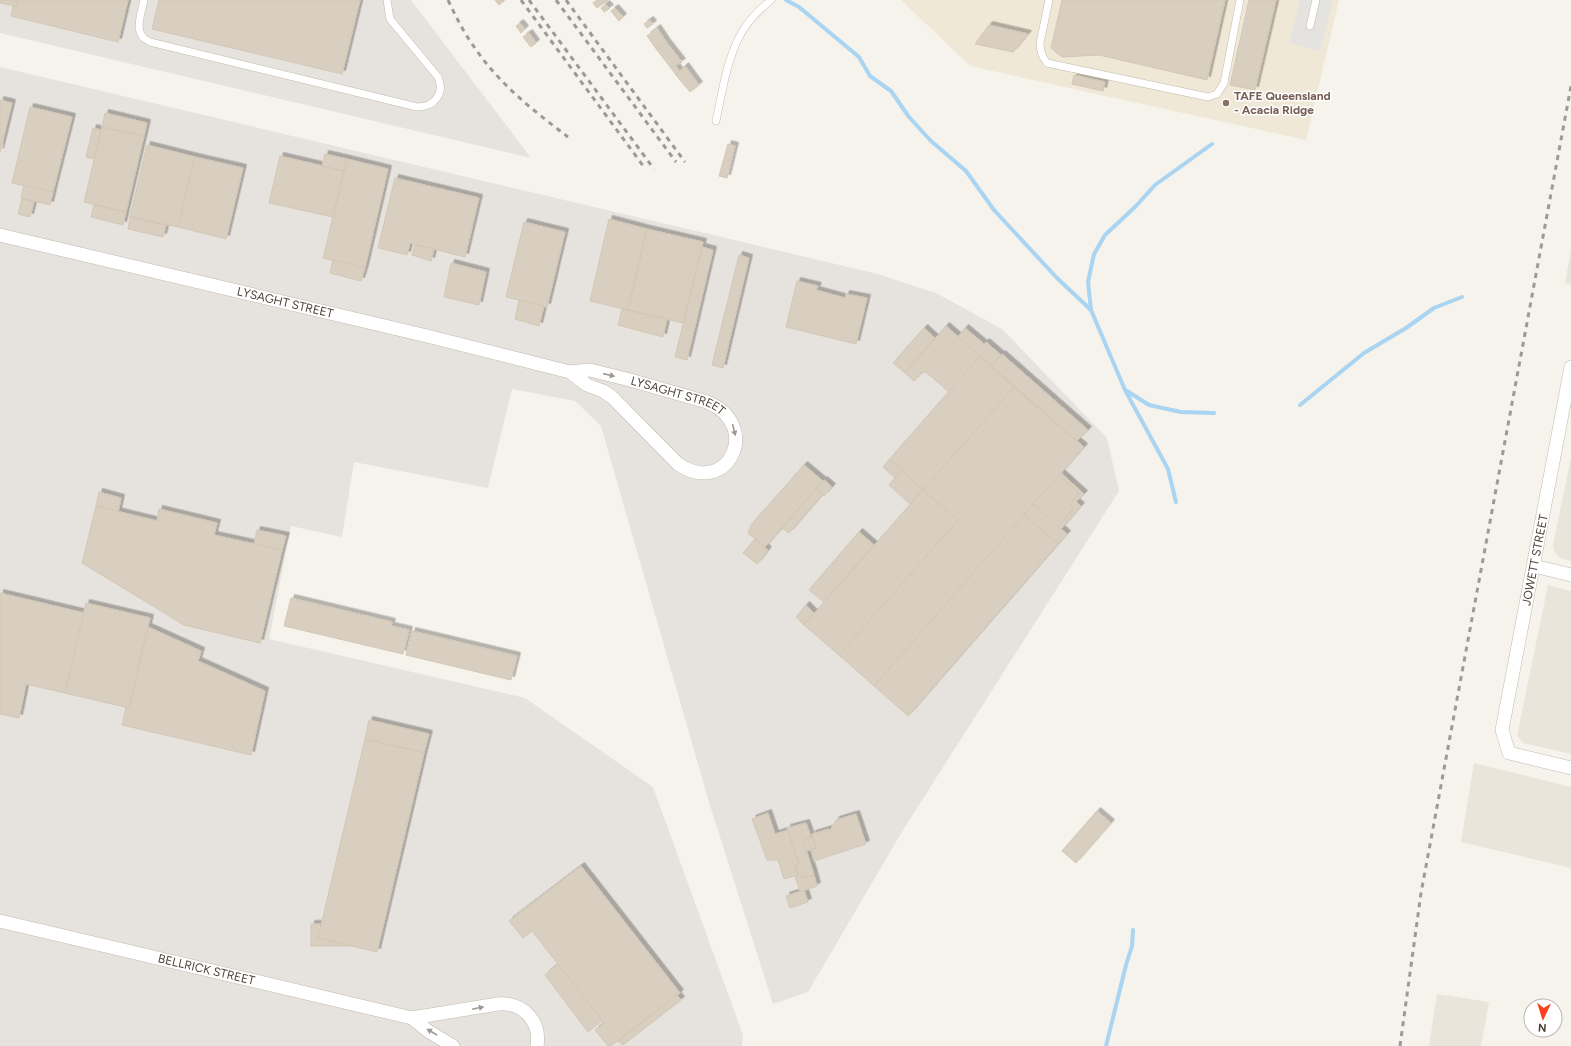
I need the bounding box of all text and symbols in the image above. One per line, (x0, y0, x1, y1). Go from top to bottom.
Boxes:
place label: TAFE Queensland - Acacia Ridge (1234, 89, 1331, 117)
marker: TAFE Queensland - Acacia Ridge (1221, 98, 1231, 108)
street label: LYSAGHT STREET (236, 284, 335, 321)
one-way arrow (603, 372, 615, 378)
street label: LYSAGHT STREET (629, 374, 728, 418)
one-way arrow (731, 424, 737, 436)
street label: JOWETT STREET (1519, 513, 1551, 607)
street label: BELLRICK STREET (157, 951, 257, 988)
north arrow (1523, 998, 1563, 1038)
one-way arrow (472, 1004, 484, 1010)
text: N (1538, 1021, 1547, 1034)
one-way arrow (426, 1029, 438, 1036)

